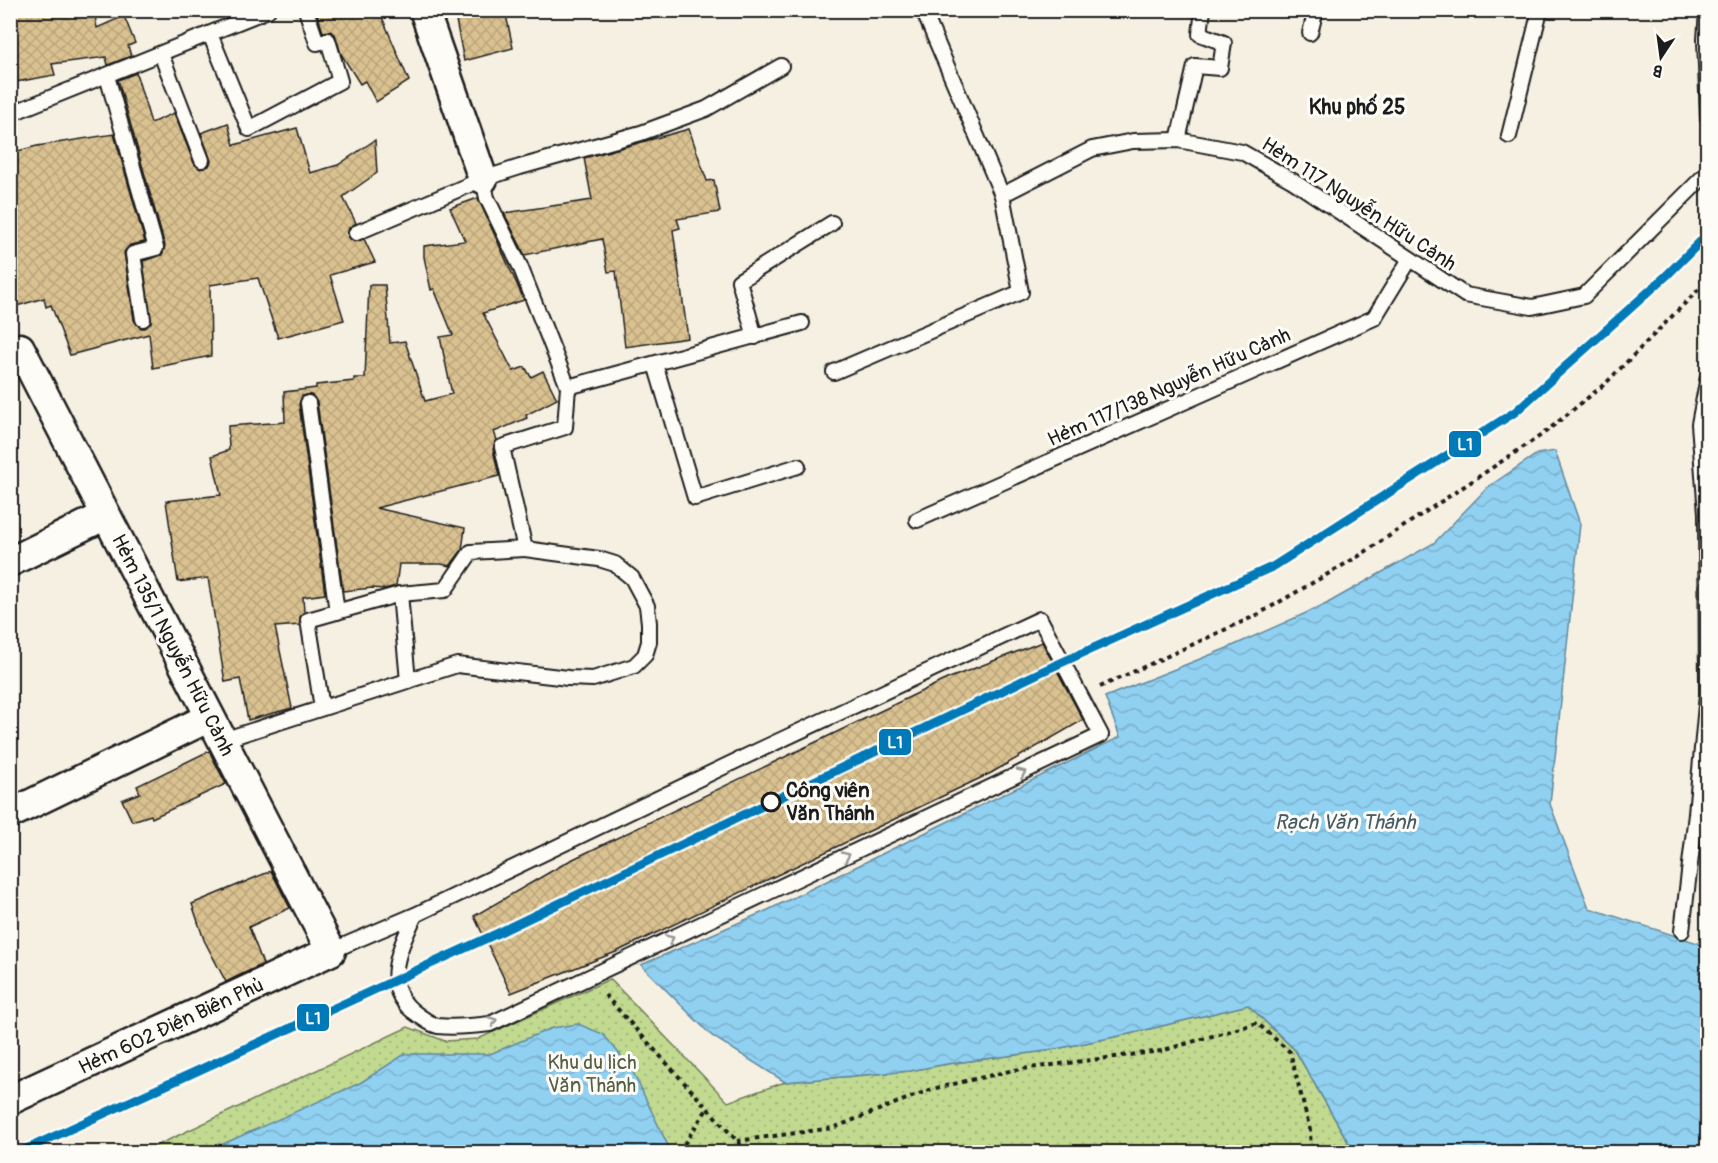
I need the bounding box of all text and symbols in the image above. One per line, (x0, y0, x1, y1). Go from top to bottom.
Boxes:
north arrow (1631, 27, 1691, 87)
text: B (1651, 60, 1665, 81)
district label: Khu phố 25 (1309, 93, 1405, 121)
street label: Hẻm 117 Nguyễn Hữu Cảnh (1257, 132, 1461, 276)
street label: Hẻm 117/138 Nguyễn Hữu Cảnh (1044, 322, 1294, 452)
line badge: L1 (1448, 430, 1482, 458)
text: L1 (1457, 435, 1473, 455)
street label: Hẻm 135/1 Nguyễn Hữu Cảnh (106, 530, 240, 760)
line badge: L1 (878, 728, 912, 756)
text: L1 (887, 733, 903, 753)
one-way arrow (1016, 768, 1027, 780)
place label: Công viên Văn Thánh (786, 778, 874, 826)
marker: Công viên Văn Thánh (761, 792, 781, 812)
water label: Rạch Văn Thánh (1275, 809, 1416, 836)
one-way arrow (840, 851, 851, 863)
one-way arrow (663, 934, 674, 946)
street label: Hẻm 602 Điện Biên Phủ (74, 972, 268, 1080)
line badge: L1 (296, 1003, 330, 1032)
text: L1 (305, 1009, 321, 1029)
one-way arrow (487, 1016, 498, 1029)
park label: Khu du lịch Văn Thánh (547, 1050, 637, 1098)

